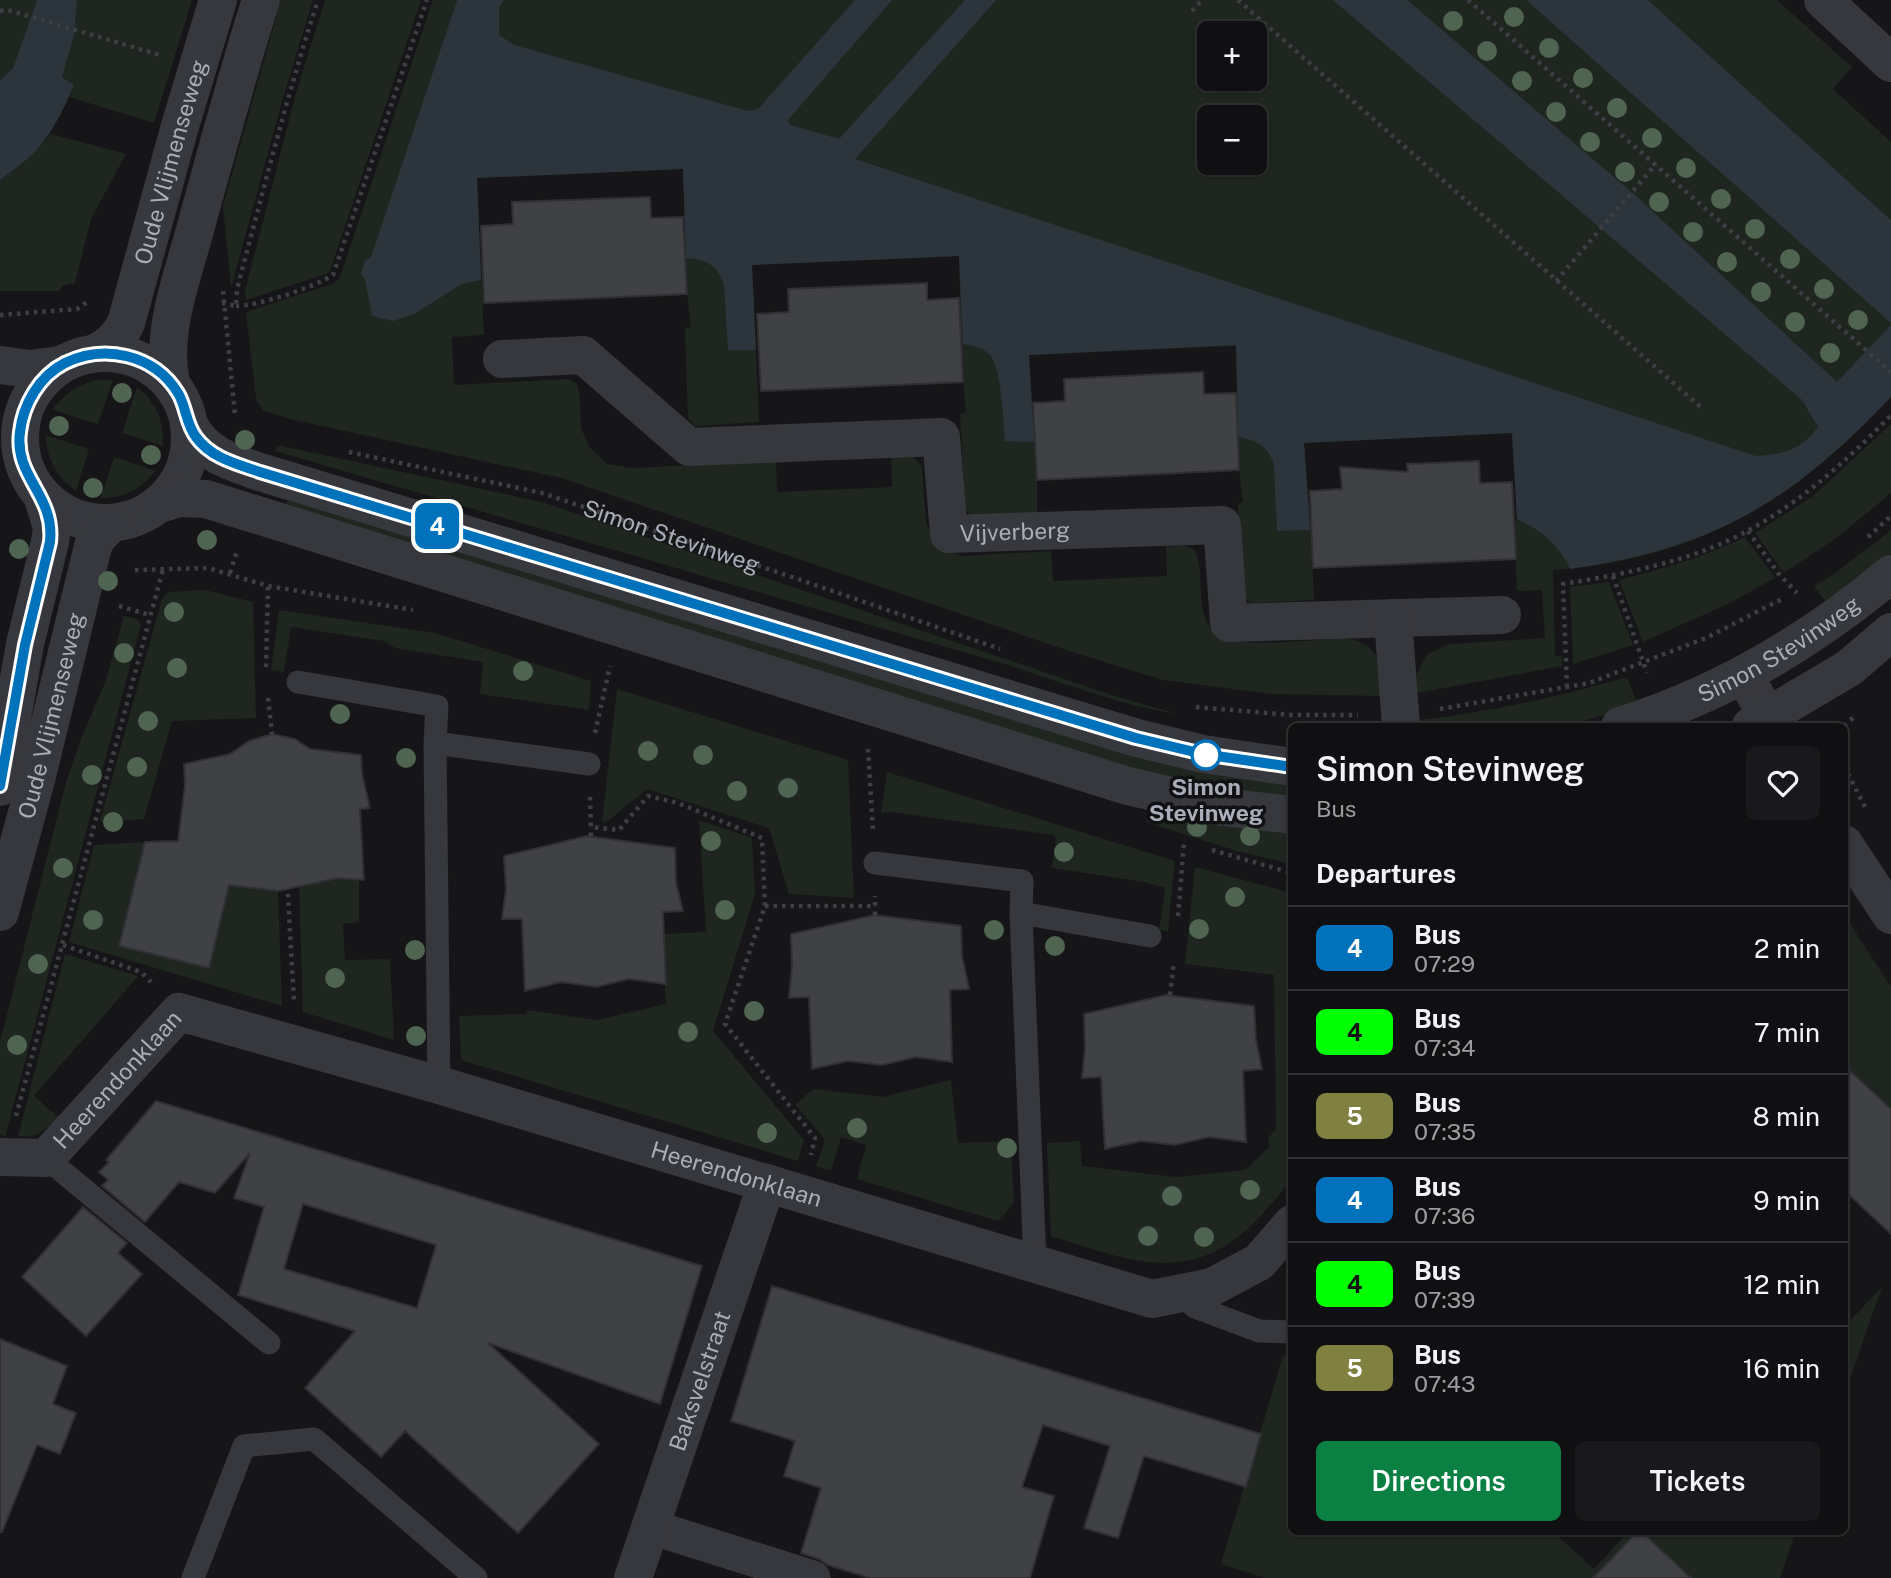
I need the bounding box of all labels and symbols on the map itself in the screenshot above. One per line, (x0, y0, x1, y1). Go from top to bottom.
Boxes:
street label: Oude Vlijmenseweg (129, 56, 212, 268)
street label: Simon Stevinweg (580, 494, 764, 578)
line badge: 4 (414, 503, 460, 549)
street label: Vijverberg (959, 516, 1071, 547)
street label: Simon Stevinweg (1693, 590, 1865, 708)
street label: Oude Vlijmenseweg (12, 610, 89, 822)
marker: Simon Stevinweg (1191, 740, 1221, 770)
place label: Simon Stevinweg (1149, 773, 1263, 826)
street label: Heerendonklaan (47, 1005, 187, 1154)
street label: Heerendonklaan (648, 1135, 825, 1212)
street label: Baksvelstraat (663, 1307, 736, 1454)

